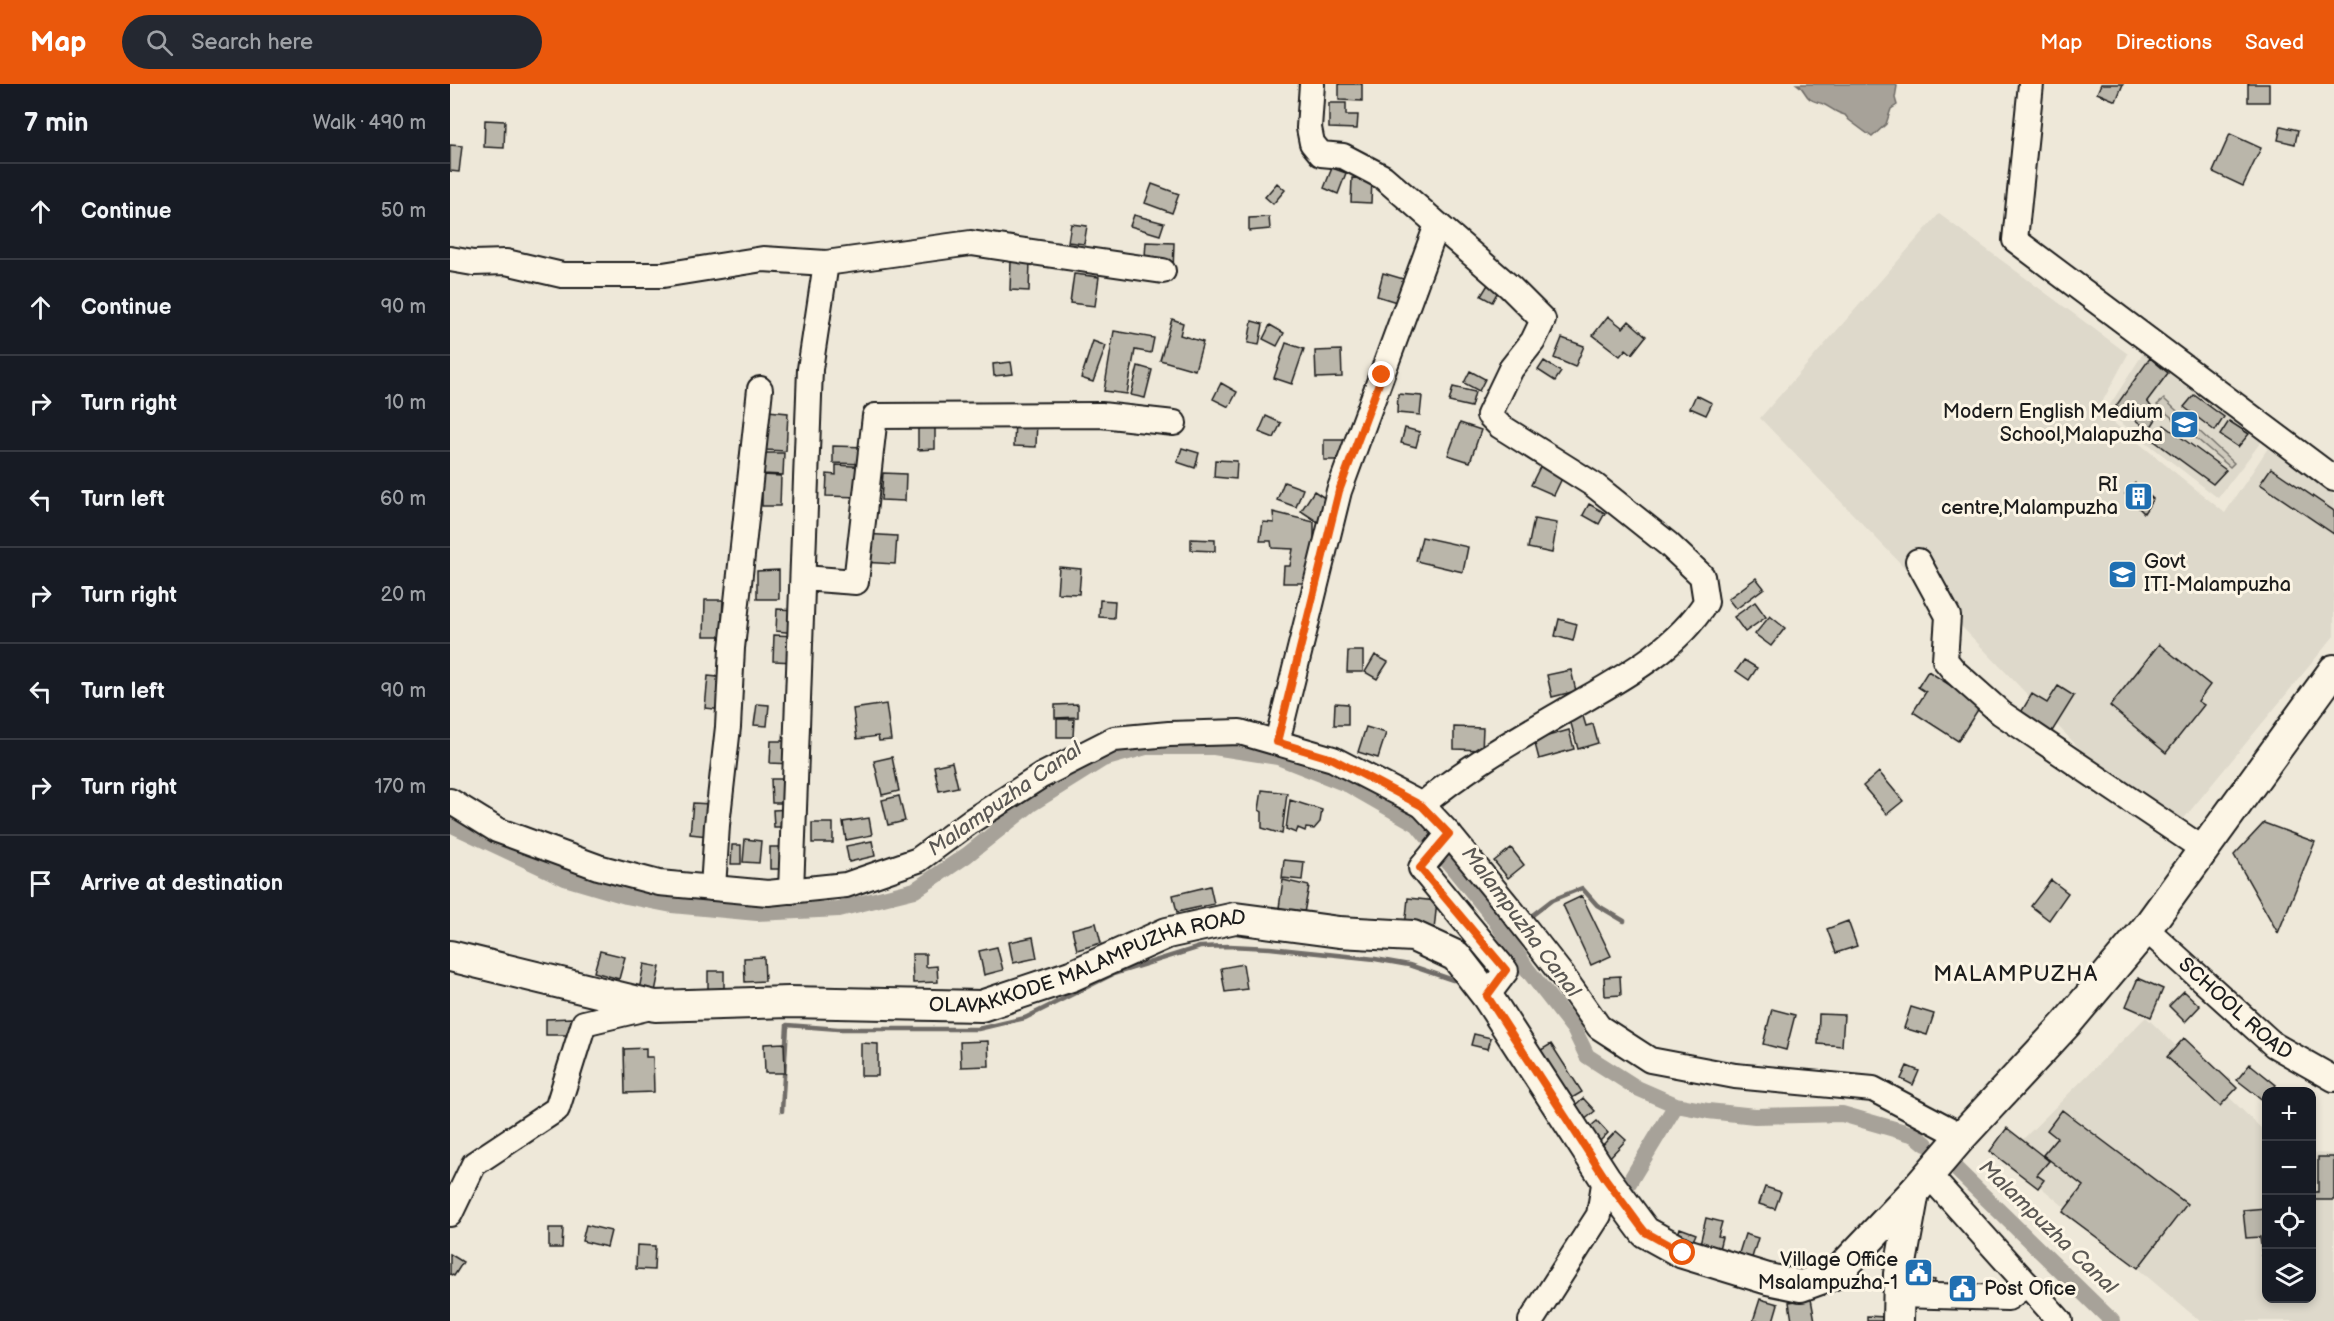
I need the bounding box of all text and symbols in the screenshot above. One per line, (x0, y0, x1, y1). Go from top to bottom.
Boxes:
search box (122, 15, 542, 69)
text: Map (30, 26, 86, 59)
icon: search (143, 26, 176, 59)
text: Search here (191, 29, 313, 56)
text: Map (2040, 30, 2083, 55)
text: Directions (2116, 30, 2212, 55)
text: Saved (2245, 30, 2304, 55)
text: 7 min (24, 108, 88, 139)
text: Walk · 490 m (313, 111, 426, 135)
icon: ahead (24, 195, 57, 228)
text: Continue (81, 198, 171, 225)
text: 50 m (381, 199, 426, 223)
icon: ahead (24, 291, 57, 324)
text: Continue (81, 294, 171, 321)
text: 90 m (381, 295, 426, 319)
route end (1368, 361, 1394, 387)
icon: right (24, 387, 57, 420)
text: Turn right (81, 390, 177, 417)
text: 10 m (385, 391, 426, 415)
place label: Modern English Medium School,Malapuzha (1943, 400, 2163, 447)
school or university icon: Modern English Medium School,Malapuzha (2168, 408, 2200, 440)
place label: RI centre,Malampuzha (1941, 473, 2118, 520)
building icon: RI centre,Malampuzha (2123, 481, 2155, 513)
icon: left (24, 483, 57, 516)
text: Turn left (81, 486, 165, 513)
text: 60 m (380, 487, 426, 511)
place label: Govt ITI-Malampuzha (2144, 550, 2291, 597)
school or university icon: Govt ITI-Malampuzha (2107, 558, 2139, 590)
icon: right (24, 579, 57, 612)
text: Turn right (81, 582, 177, 609)
text: 20 m (381, 583, 426, 607)
icon: left (24, 675, 57, 708)
text: Turn left (81, 678, 165, 705)
text: 90 m (381, 679, 426, 703)
water label: Malampuzha Canal (923, 736, 1088, 861)
icon: right (24, 771, 57, 804)
text: Turn right (81, 774, 177, 801)
text: 170 m (375, 775, 426, 799)
water label: Malampuzha Canal (1456, 842, 1586, 1003)
icon: arrive (24, 867, 57, 900)
text: Arrive at destination (81, 870, 283, 897)
street label: OLAVAKKODE MALAMPUZHA ROAD (929, 906, 1247, 1019)
street label: SCHOOL ROAD (2174, 952, 2297, 1065)
district label: MALAMPUZHA (1933, 961, 2099, 988)
map controls (2262, 1087, 2316, 1303)
button: + (2262, 1087, 2316, 1141)
button: − (2262, 1141, 2316, 1195)
water label: Malampuzha Canal (1974, 1155, 2123, 1300)
button: locate (2262, 1195, 2316, 1249)
route start (1669, 1239, 1695, 1265)
place label: Village Office Msalampuzha-1 (1758, 1248, 1898, 1295)
button: layers (2262, 1249, 2316, 1303)
public building icon: Village Office Msalampuzha-1 (1903, 1256, 1935, 1288)
public building icon: Post Ofice (1947, 1273, 1979, 1305)
place label: Post Ofice (1984, 1277, 2076, 1301)

